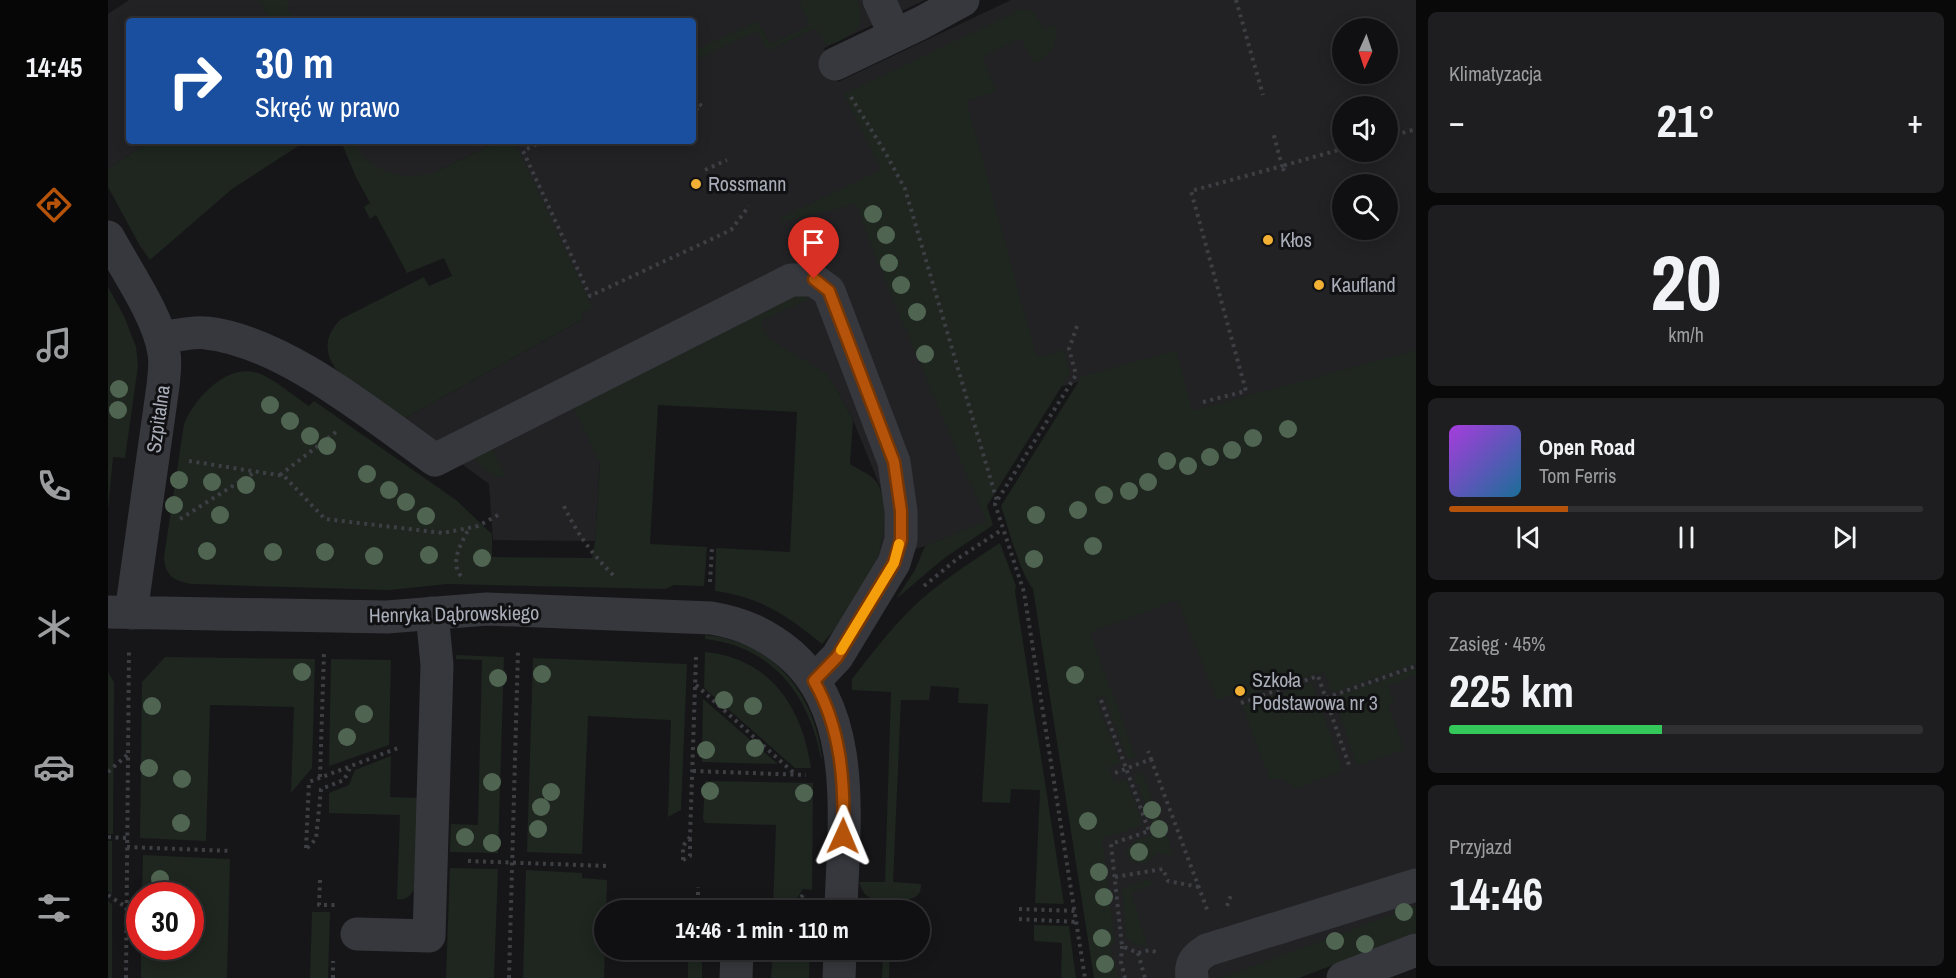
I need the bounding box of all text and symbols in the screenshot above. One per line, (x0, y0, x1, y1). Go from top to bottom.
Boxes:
north arrow (1332, 18, 1398, 84)
map controls (1332, 18, 1398, 240)
text: 30 m (255, 35, 334, 91)
icon: right (156, 42, 234, 120)
text: 14:45 (26, 49, 82, 85)
text: Klimatyzacja (1449, 60, 1542, 87)
text: Skręć w prawo (255, 89, 400, 125)
text: 21° (1656, 90, 1716, 151)
button: sound (1332, 96, 1398, 162)
text: − (1449, 99, 1465, 143)
text: + (1907, 99, 1923, 143)
place label: Rossmann (708, 170, 786, 197)
button: search (1332, 174, 1398, 240)
marker: Rossmann (689, 177, 703, 191)
icon: directions (33, 184, 75, 226)
pin (788, 217, 839, 279)
icon: arrive (797, 226, 830, 259)
place label: Kłos (1280, 226, 1312, 253)
text: 20 (1650, 229, 1722, 334)
marker: Kłos (1261, 233, 1275, 247)
place label: Kaufland (1331, 271, 1396, 298)
marker: Kaufland (1312, 278, 1326, 292)
text: km/h (1668, 321, 1704, 348)
icon: music (33, 324, 75, 366)
street label: Szpitalna (139, 383, 176, 455)
text: Open Road (1539, 432, 1635, 462)
text: Tom Ferris (1539, 462, 1617, 489)
icon: phone (33, 465, 75, 507)
icon: previous (1512, 521, 1545, 554)
icon: pause (1670, 521, 1703, 554)
icon: next (1828, 521, 1861, 554)
street label: Henryka Dąbrowskiego (369, 599, 539, 628)
icon: climate (33, 606, 75, 648)
text: Zasięg · 45% (1449, 630, 1546, 657)
text: 225 km (1449, 660, 1574, 721)
place label: Szkoła Podstawowa nr 3 (1252, 666, 1378, 716)
marker: Szkoła Podstawowa nr 3 (1233, 684, 1247, 698)
icon: car (33, 746, 75, 788)
position arrow (811, 804, 875, 868)
text: Przyjazd (1449, 833, 1512, 860)
text: 14:46 (1449, 863, 1543, 924)
speed limit sign: 30 (126, 882, 204, 960)
icon: filters (33, 887, 75, 929)
text: 14:46 · 1 min · 110 m (675, 915, 849, 945)

